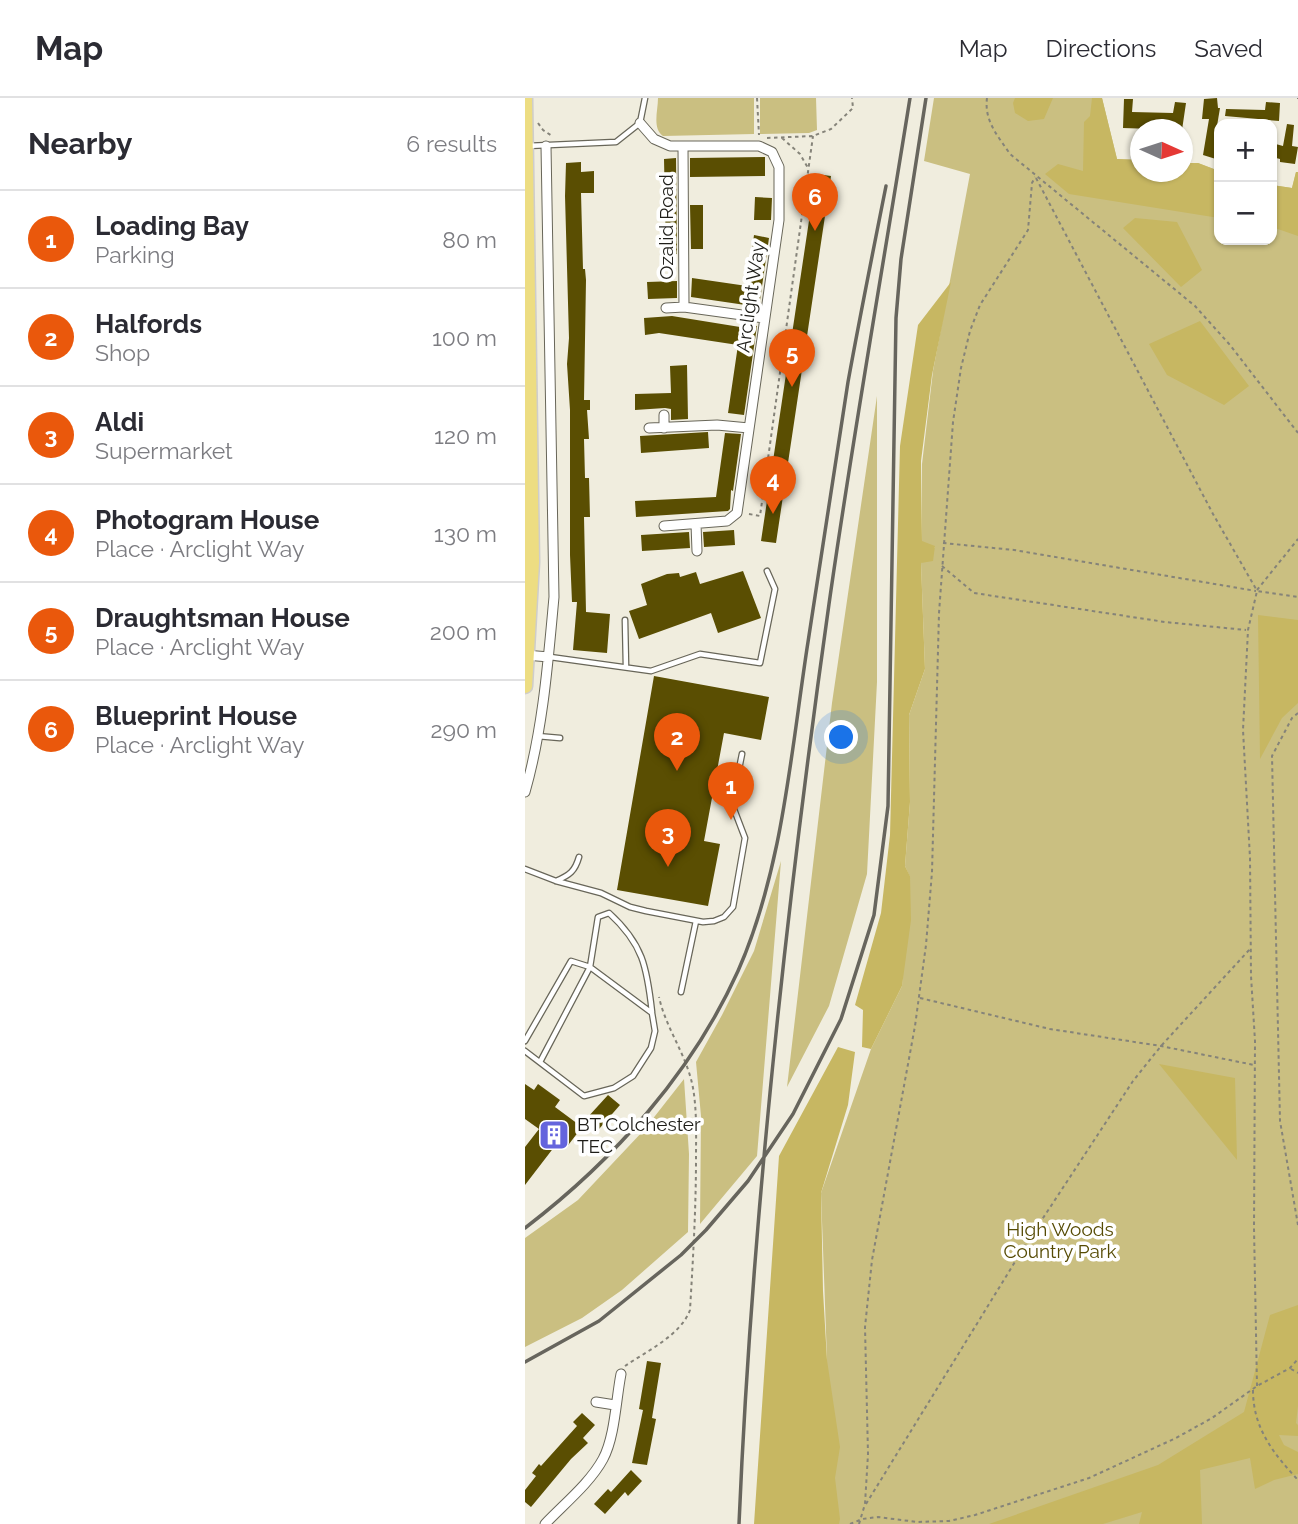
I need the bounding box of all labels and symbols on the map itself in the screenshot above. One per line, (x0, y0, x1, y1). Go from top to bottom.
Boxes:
north arrow (1130, 119, 1193, 182)
pin: 6 (792, 173, 838, 231)
street label: Ozalid Road (655, 174, 677, 280)
street label: Arclight Way (731, 240, 769, 354)
pin: 5 (769, 329, 815, 387)
pin: 4 (750, 456, 796, 514)
pin: 2 (654, 713, 700, 771)
your location (824, 720, 858, 754)
pin: 1 (708, 762, 754, 820)
pin: 3 (645, 809, 691, 867)
place label: BT Colchester TEC (577, 1113, 701, 1157)
building icon: BT Colchester TEC (537, 1118, 571, 1152)
park label: High Woods Country Park (1003, 1218, 1117, 1262)

